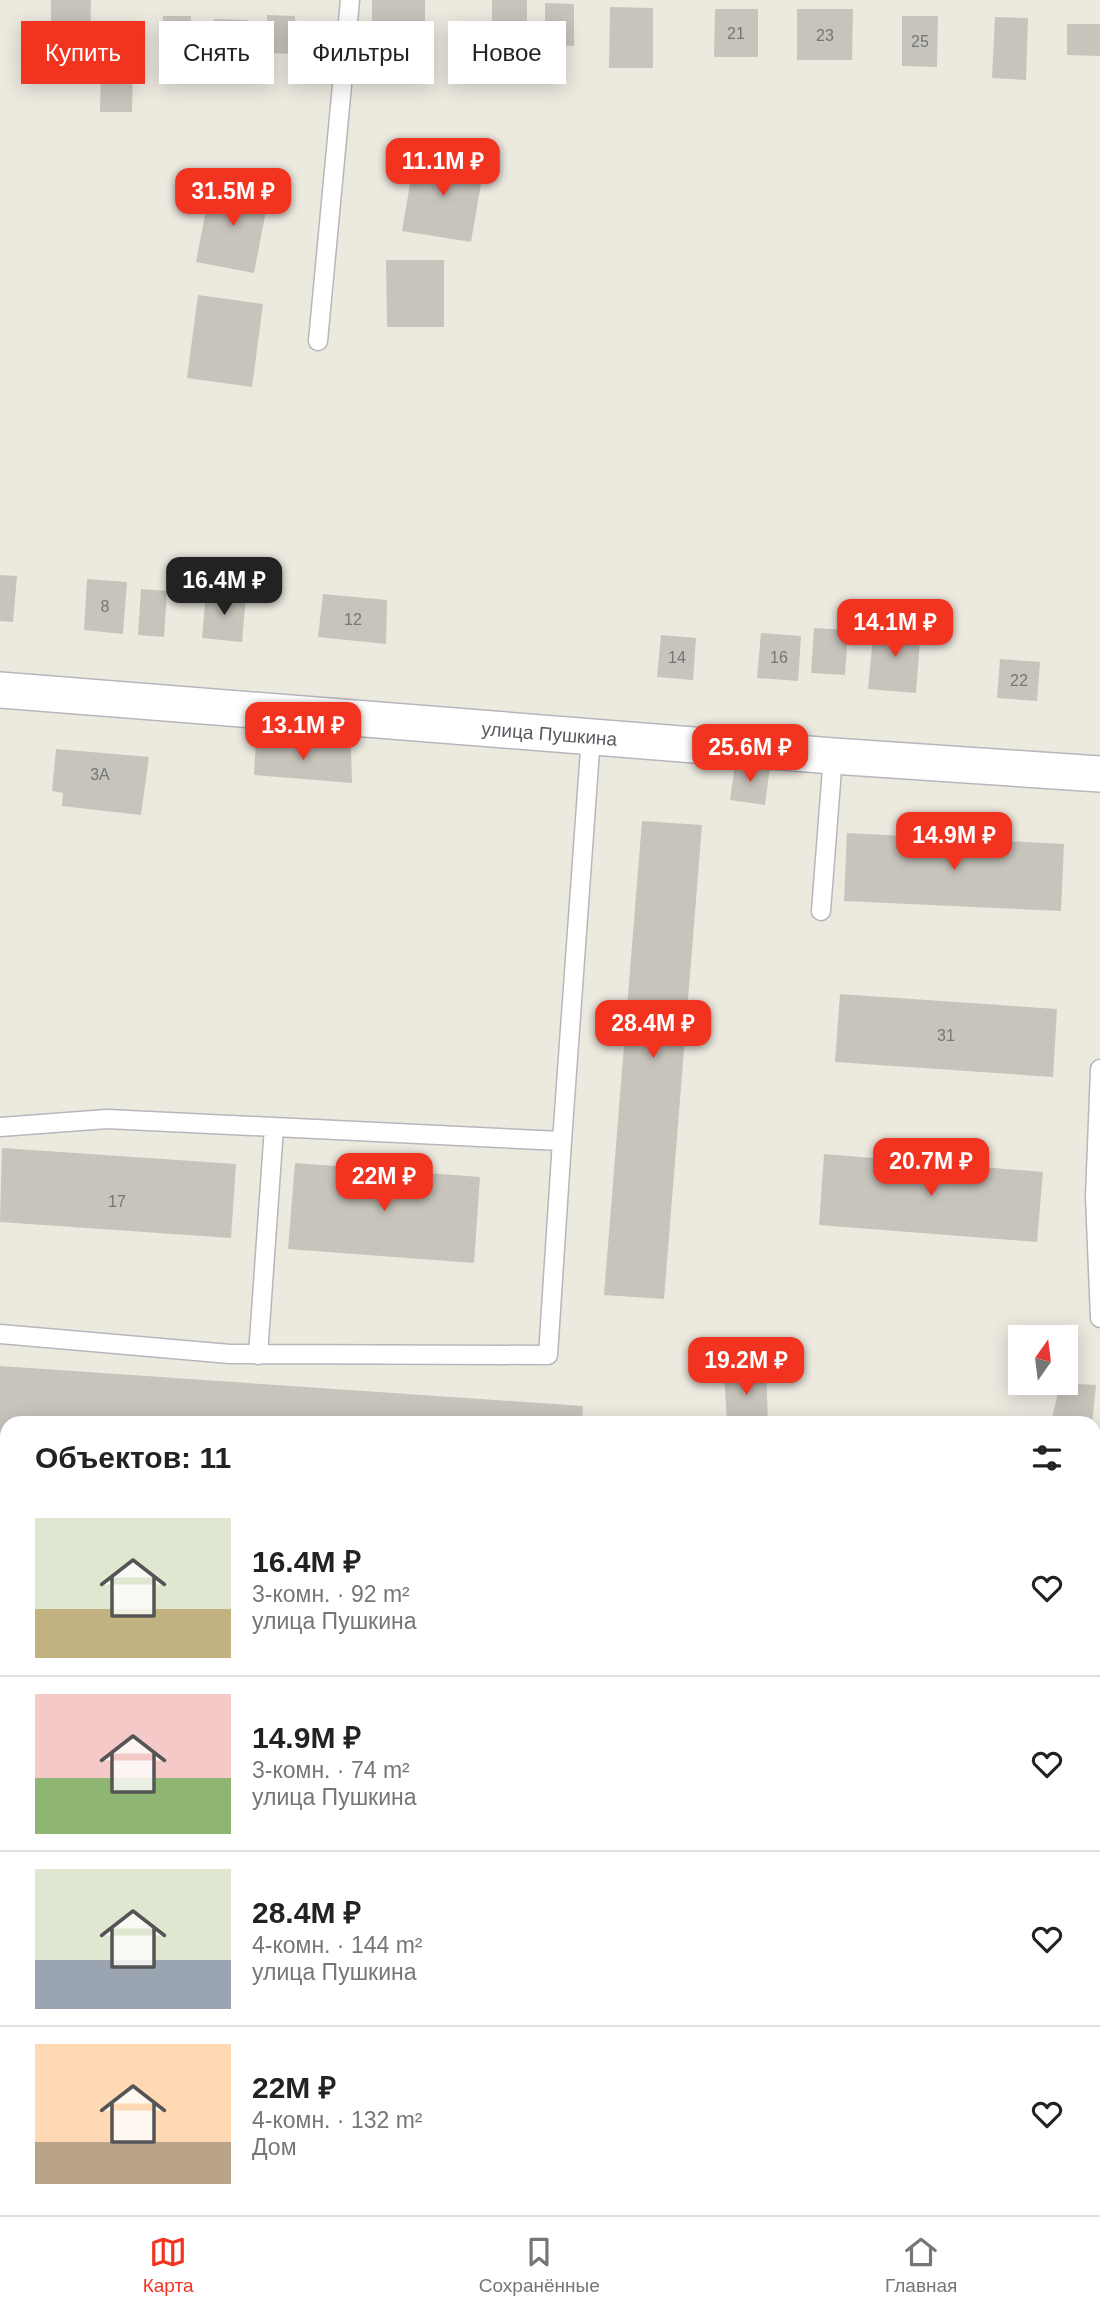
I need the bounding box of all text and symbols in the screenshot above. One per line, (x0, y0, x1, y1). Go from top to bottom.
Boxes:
chip: Купить (21, 21, 145, 84)
chip: Снять (159, 21, 274, 84)
chip: Фильтры (288, 21, 434, 84)
chip: Новое (448, 21, 566, 84)
house number: 21 (727, 25, 745, 42)
house number: 23 (816, 27, 834, 44)
house number: 25 (911, 33, 929, 50)
pin: 11.1M ₽ (378, 138, 508, 198)
text: 11.1M ₽ (402, 148, 484, 174)
pin: 31.5M ₽ (168, 168, 298, 228)
text: 31.5M ₽ (191, 178, 275, 204)
pin: 16.4M ₽ (159, 558, 289, 617)
text: 16.4M ₽ (182, 567, 266, 593)
house number: 8 (101, 598, 110, 615)
pin: 14.1M ₽ (830, 600, 960, 659)
text: 14.1M ₽ (853, 609, 937, 635)
house number: 12 (344, 611, 362, 628)
house number: 14 (668, 649, 686, 666)
house number: 16 (770, 649, 788, 666)
house number: 22 (1010, 672, 1028, 689)
pin: 13.1M ₽ (238, 702, 368, 762)
text: 13.1M ₽ (261, 712, 345, 738)
street label: улица Пушкина (481, 718, 618, 749)
pin: 25.6M ₽ (685, 724, 815, 784)
text: 25.6M ₽ (708, 734, 792, 760)
house number: 3А (90, 766, 110, 783)
pin: 14.9M ₽ (889, 812, 1019, 872)
text: 14.9M ₽ (912, 822, 996, 848)
pin: 28.4M ₽ (588, 1000, 718, 1060)
text: 28.4M ₽ (611, 1010, 695, 1036)
house number: 31 (937, 1027, 955, 1044)
pin: 20.7M ₽ (866, 1138, 996, 1198)
text: 20.7M ₽ (889, 1148, 973, 1174)
pin: 22M ₽ (335, 1154, 433, 1213)
text: 22M ₽ (352, 1163, 416, 1189)
house number: 17 (108, 1193, 126, 1210)
north arrow (1008, 1325, 1078, 1395)
map controls (1008, 1325, 1078, 1395)
pin: 19.2M ₽ (681, 1338, 811, 1397)
text: 19.2M ₽ (704, 1347, 788, 1373)
icon: filters (1028, 1439, 1066, 1477)
text: Объектов: 11 (35, 1441, 231, 1474)
text: 16.4M ₽ (252, 1545, 361, 1578)
icon: home (91, 1546, 175, 1630)
icon: heart (1028, 1569, 1066, 1607)
text: 3-комн. · 92 m² (252, 1581, 410, 1607)
text: улица Пушкина (252, 1608, 417, 1634)
text: 14.9M ₽ (252, 1721, 361, 1754)
icon: home (91, 1722, 175, 1806)
icon: heart (1028, 1745, 1066, 1783)
text: 3-комн. · 74 m² (252, 1757, 410, 1783)
text: улица Пушкина (252, 1784, 417, 1810)
text: 28.4M ₽ (252, 1896, 361, 1929)
icon: home (91, 1897, 175, 1981)
icon: heart (1028, 1920, 1066, 1958)
text: 4-комн. · 144 m² (252, 1932, 423, 1958)
text: улица Пушкина (252, 1959, 417, 1985)
text: 22M ₽ (252, 2071, 336, 2104)
icon: home (91, 2072, 175, 2156)
icon: heart (1028, 2095, 1066, 2133)
text: 4-комн. · 132 m² (252, 2107, 423, 2133)
text: Дом (252, 2134, 296, 2160)
tab: Карта (143, 2233, 193, 2297)
tab: Сохранённые (479, 2233, 600, 2297)
tab: Главная (885, 2233, 957, 2297)

